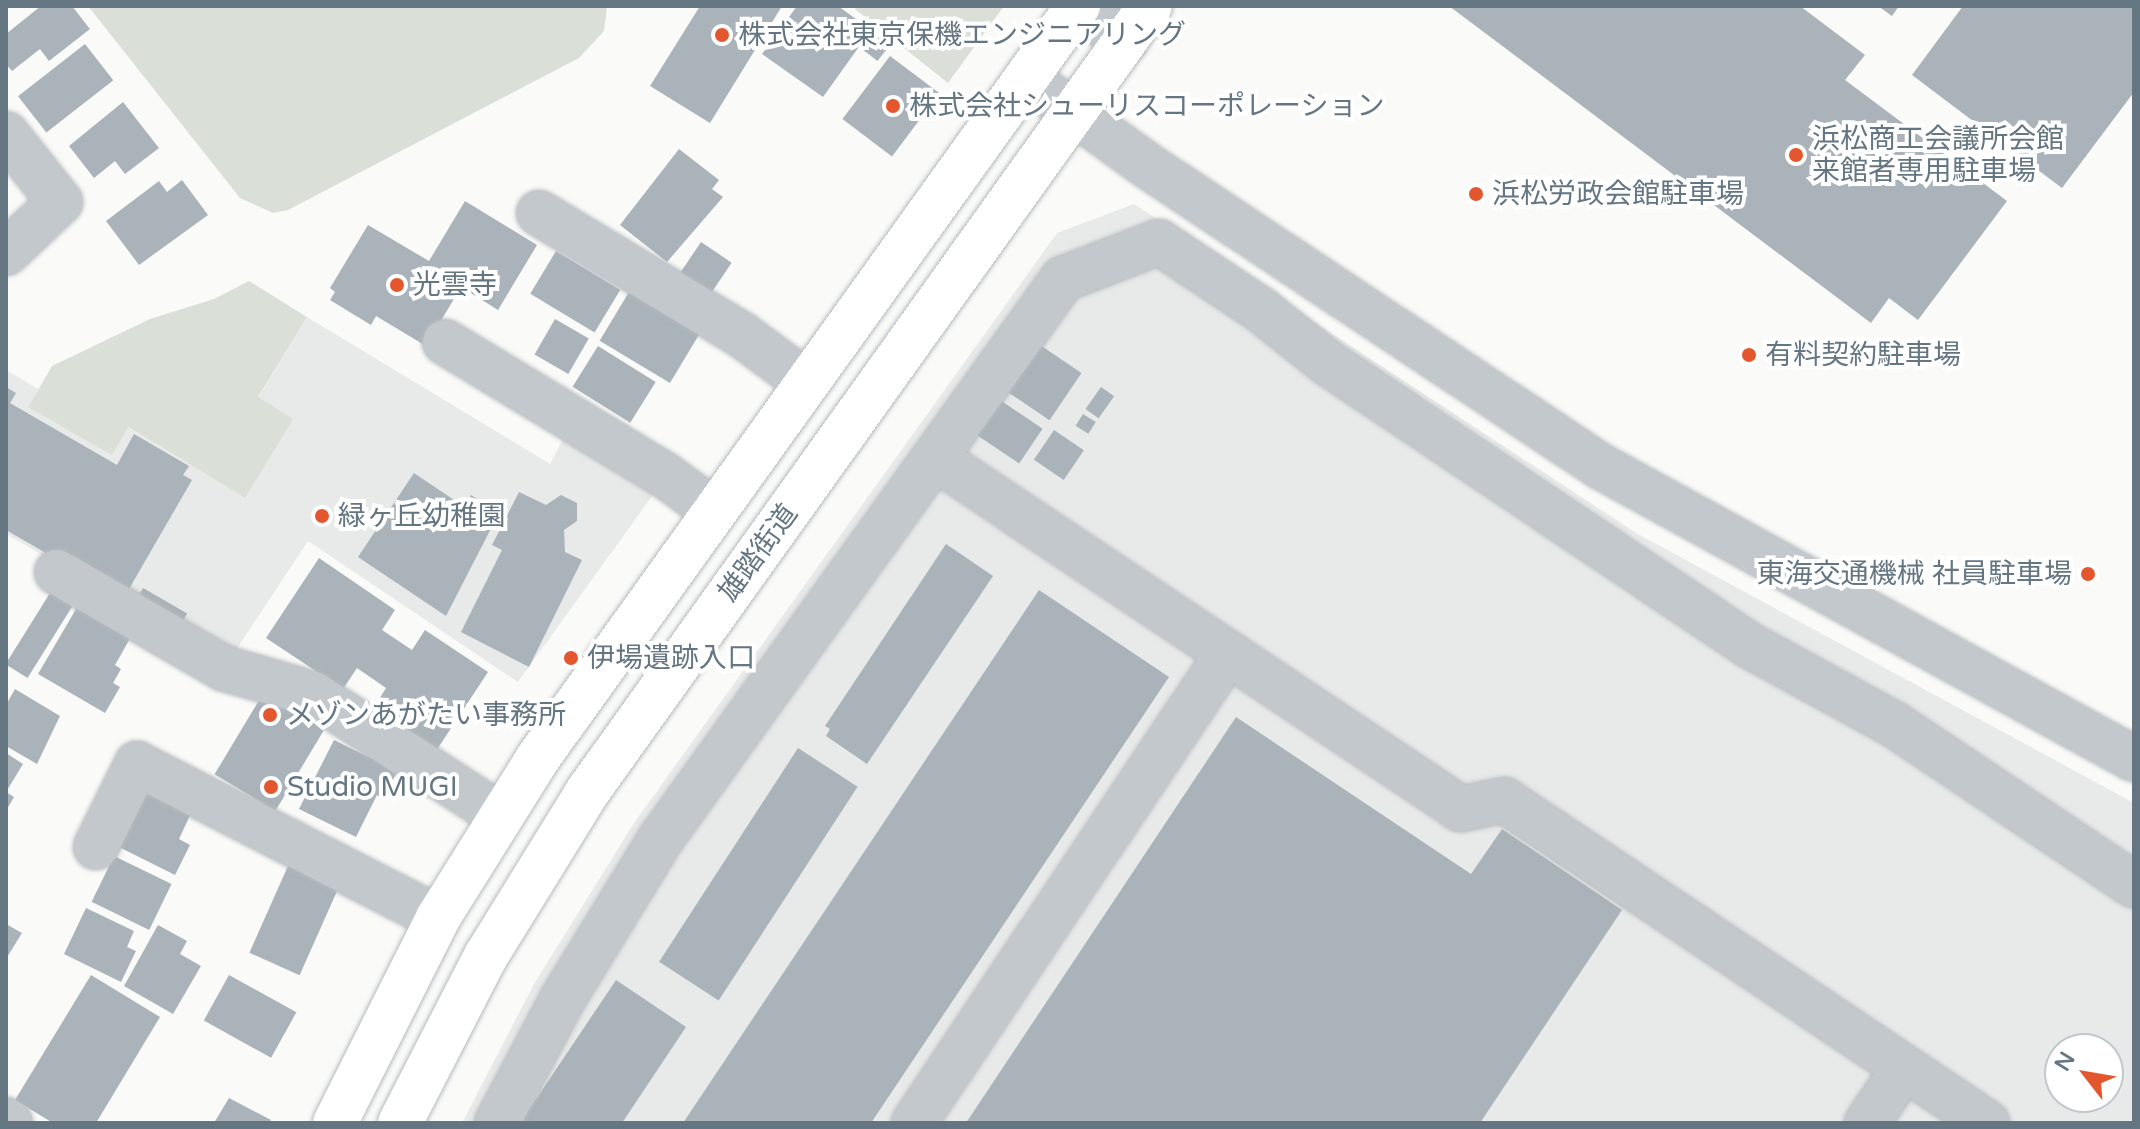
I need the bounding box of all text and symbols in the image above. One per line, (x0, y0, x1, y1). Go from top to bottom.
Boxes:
place label: 株式会社東京保機エンジニアリング (738, 18, 1186, 52)
marker: 株式会社東京保機エンジニアリング (713, 26, 731, 44)
place label: 株式会社シューリスコーポレーション (909, 89, 1385, 123)
marker: 株式会社シューリスコーポレーション (884, 97, 902, 115)
place label: 浜松商工会議所会館 来館者専用駐車場 (1812, 122, 2064, 188)
marker: 浜松商工会議所会館 来館者専用駐車場 (1787, 146, 1805, 164)
place label: 浜松労政会館駐車場 (1492, 177, 1744, 211)
marker: 浜松労政会館駐車場 (1467, 185, 1485, 203)
place label: 光雲寺 (413, 268, 497, 302)
marker: 光雲寺 (388, 276, 406, 294)
place label: 有料契約駐車場 (1765, 338, 1961, 372)
marker: 有料契約駐車場 (1740, 346, 1758, 364)
street label: 雄踏街道 (711, 498, 805, 608)
place label: 緑ヶ丘幼稚園 (338, 499, 506, 533)
marker: 緑ヶ丘幼稚園 (313, 507, 331, 525)
place label: 東海交通機械 社員駐車場 (1757, 557, 2072, 591)
marker: 東海交通機械 社員駐車場 (2079, 565, 2097, 583)
place label: 伊場遺跡入口 (587, 641, 755, 675)
marker: 伊場遺跡入口 (562, 649, 580, 667)
place label: メゾンあがたい事務所 (286, 698, 566, 732)
marker: メゾンあがたい事務所 (261, 706, 279, 724)
place label: Studio MUGI (287, 770, 458, 804)
marker: Studio MUGI (262, 778, 280, 796)
north arrow (2044, 1033, 2124, 1113)
text: N (2049, 1047, 2081, 1076)

